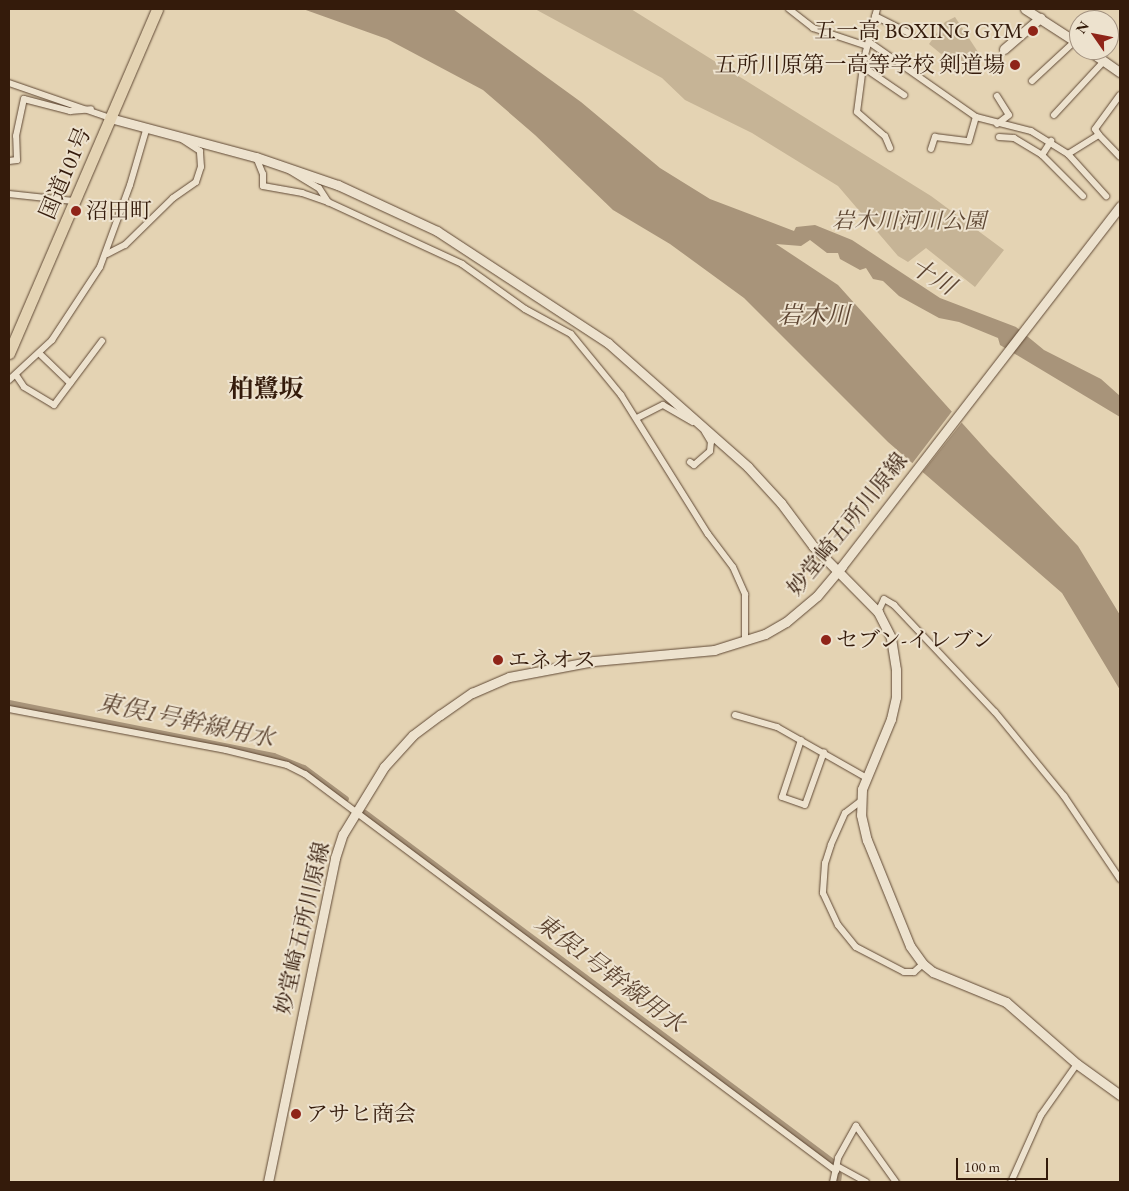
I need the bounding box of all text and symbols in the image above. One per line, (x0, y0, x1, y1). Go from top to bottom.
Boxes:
north arrow (1069, 10, 1119, 60)
place label: 五一高 BOXING GYM (814, 18, 1023, 44)
text: N (1072, 18, 1093, 37)
marker: 五一高 BOXING GYM (1027, 25, 1039, 37)
place label: 五所川原第一高等学校 剣道場 (715, 52, 1005, 78)
marker: 五所川原第一高等学校 剣道場 (1009, 59, 1021, 71)
street label: 国道101号 (34, 123, 96, 223)
place label: 沼田町 (86, 198, 152, 224)
marker: 沼田町 (70, 205, 82, 217)
park label: 岩木川河川公園 (832, 208, 986, 234)
water label: 十川 (905, 251, 961, 301)
water label: 岩木川 (778, 301, 850, 329)
district label: 柏鷺坂 (229, 373, 303, 403)
street label: 妙堂崎五所川原線 (781, 447, 913, 601)
place label: セブン-イレブン (836, 627, 996, 653)
marker: セブン-イレブン (820, 634, 832, 646)
place label: エネオス (508, 647, 596, 673)
marker: エネオス (492, 654, 504, 666)
water label: 東俣1号幹線用水 (95, 687, 277, 753)
street label: 妙堂崎五所川原線 (269, 839, 335, 1017)
water label: 東俣1号幹線用水 (530, 907, 690, 1039)
place label: アサヒ商会 (306, 1101, 416, 1127)
marker: アサヒ商会 (290, 1108, 302, 1120)
scale bar (959, 1148, 1052, 1180)
text: 100 m (964, 1157, 1000, 1176)

